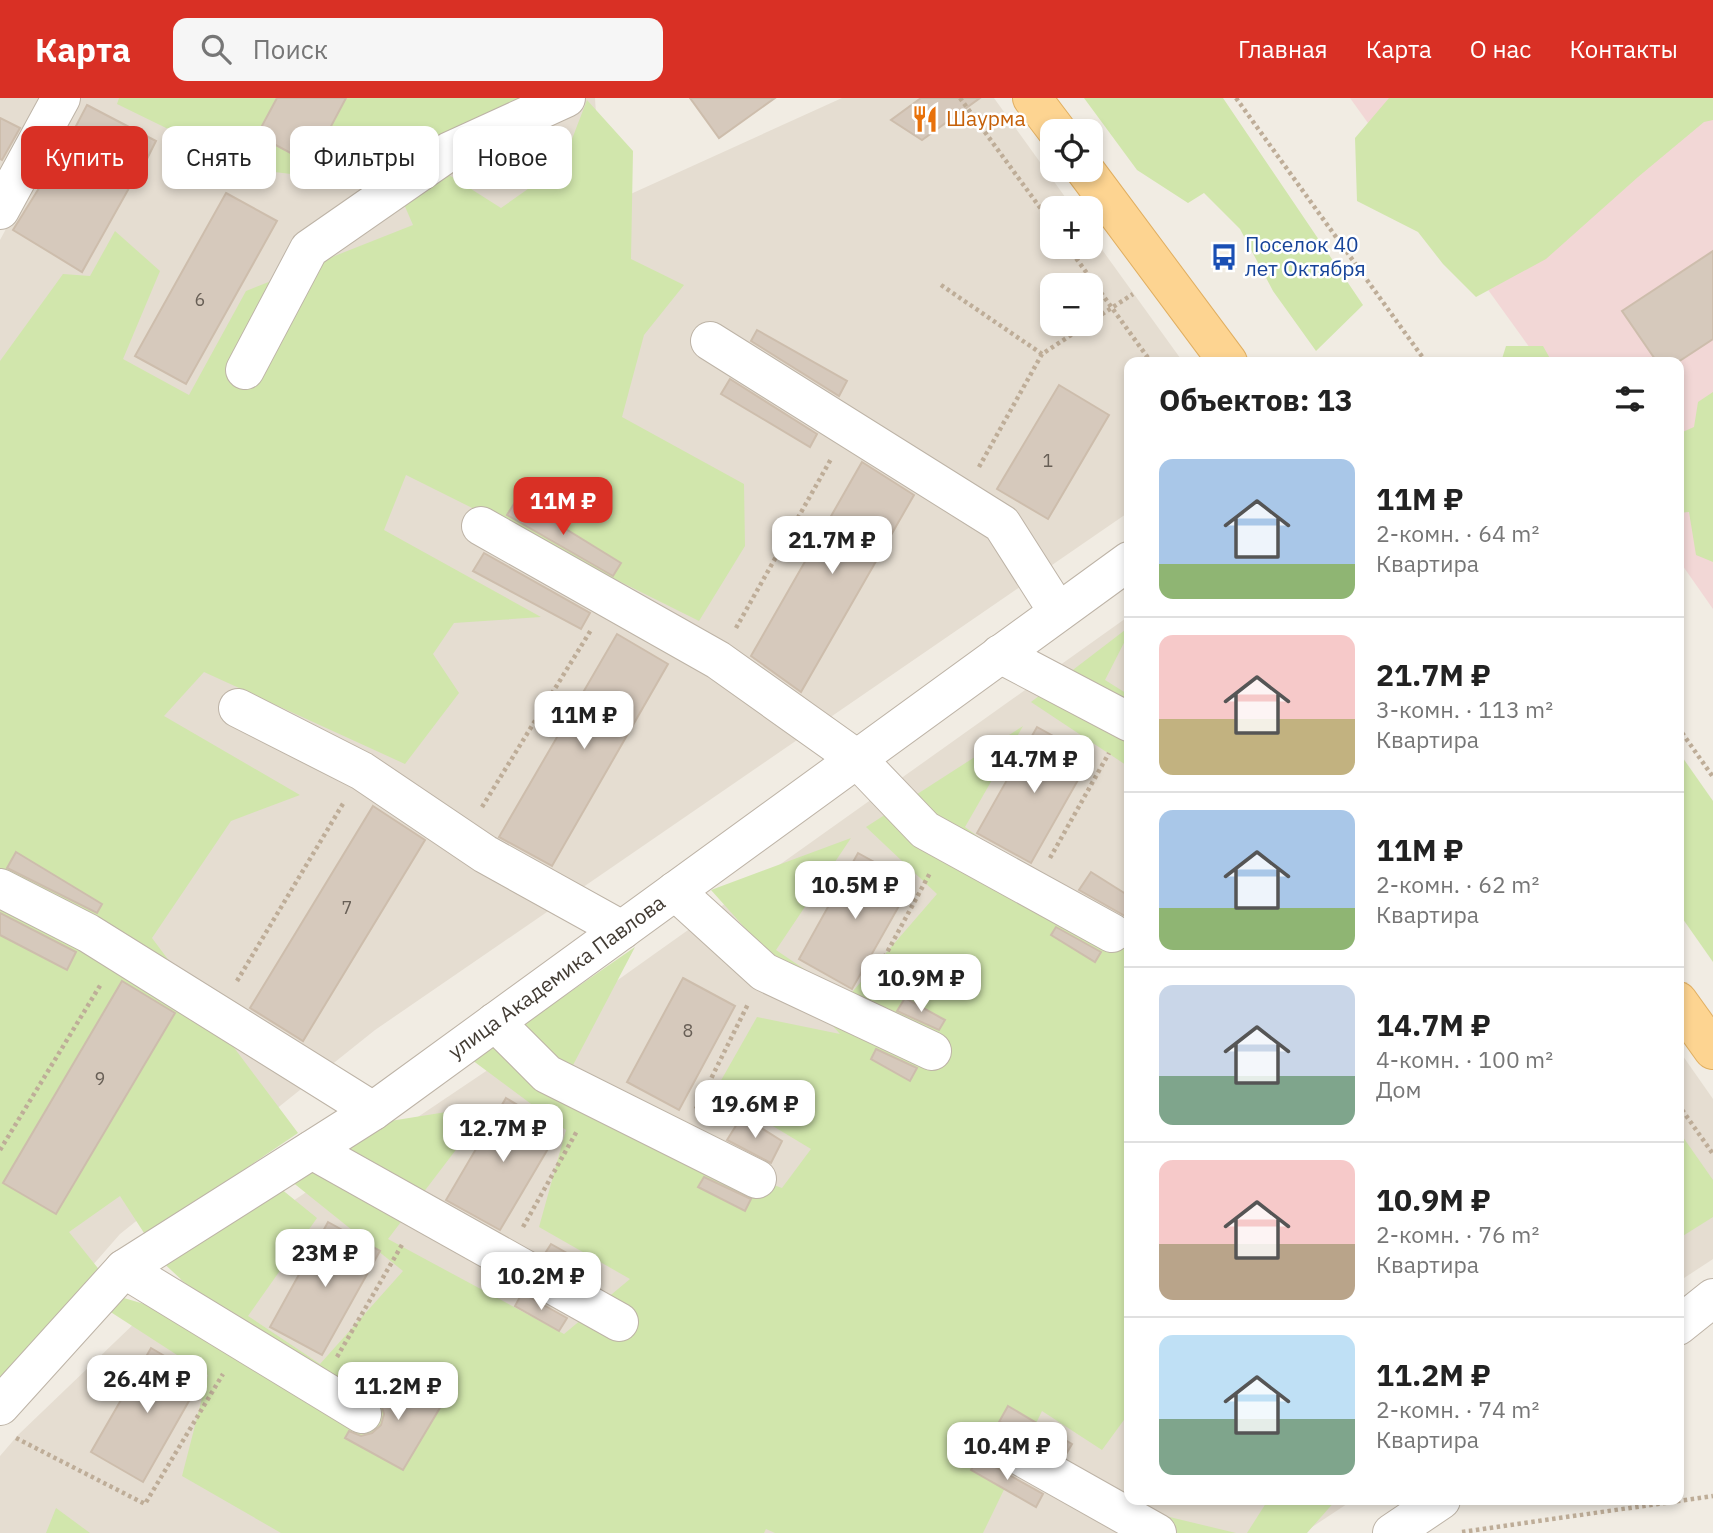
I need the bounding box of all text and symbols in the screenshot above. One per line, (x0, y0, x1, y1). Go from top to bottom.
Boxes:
search box (173, 18, 663, 81)
text: Карта (35, 28, 131, 71)
icon: search (197, 30, 235, 68)
text: Поиск (253, 32, 328, 66)
text: Главная (1238, 33, 1328, 65)
text: Карта (1366, 33, 1432, 65)
text: О нас (1470, 33, 1531, 65)
text: Контакты (1569, 33, 1678, 65)
restaurant icon: Шаурма (910, 104, 940, 134)
place label: Шаурма (946, 104, 1026, 132)
map controls (1040, 119, 1103, 336)
button: locate (1040, 119, 1103, 182)
chip: Купить (21, 126, 148, 189)
chip: Снять (162, 126, 276, 189)
chip: Фильтры (290, 126, 439, 189)
chip: Новое (453, 126, 572, 189)
button: + (1040, 196, 1103, 259)
place label: Поселок 40 лет Октября (1245, 230, 1366, 282)
bus stop icon: Поселок 40 лет Октября (1209, 242, 1239, 272)
button: − (1040, 273, 1103, 336)
house number: 6 (195, 288, 205, 311)
text: Объектов: 13 (1159, 380, 1353, 419)
icon: filters (1611, 380, 1649, 418)
house number: 1 (1043, 449, 1053, 472)
pin: 11M ₽ (514, 478, 612, 537)
text: 11M ₽ (1376, 479, 1463, 518)
text: 11M ₽ (529, 485, 597, 515)
icon: home (1215, 487, 1299, 571)
pin: 21.7M ₽ (767, 517, 897, 576)
text: 2-комн. · 64 m² (1376, 518, 1539, 548)
text: 21.7M ₽ (788, 524, 876, 554)
text: Квартира (1376, 548, 1479, 578)
text: 21.7M ₽ (1376, 655, 1491, 694)
icon: home (1215, 663, 1299, 747)
pin: 11M ₽ (535, 692, 633, 751)
text: 3-комн. · 113 m² (1376, 694, 1553, 724)
text: 11M ₽ (550, 699, 618, 729)
text: Квартира (1376, 724, 1479, 754)
pin: 14.7M ₽ (969, 736, 1099, 795)
text: 14.7M ₽ (990, 743, 1078, 773)
text: 11M ₽ (1376, 830, 1463, 869)
icon: home (1215, 838, 1299, 922)
pin: 10.5M ₽ (790, 862, 920, 921)
text: 10.5M ₽ (811, 869, 899, 899)
text: 2-комн. · 62 m² (1376, 869, 1539, 899)
street label: улица Академика Павлова (442, 888, 670, 1065)
house number: 7 (342, 896, 352, 919)
text: Квартира (1376, 899, 1479, 929)
pin: 10.9M ₽ (856, 954, 986, 1014)
text: 10.9M ₽ (877, 962, 965, 992)
text: 14.7M ₽ (1376, 1005, 1491, 1044)
icon: home (1215, 1013, 1299, 1097)
house number: 8 (683, 1019, 693, 1042)
text: 4-комн. · 100 m² (1376, 1044, 1553, 1074)
house number: 9 (95, 1067, 105, 1090)
text: Дом (1376, 1074, 1421, 1104)
pin: 19.6M ₽ (690, 1080, 820, 1140)
text: 19.6M ₽ (711, 1088, 799, 1118)
pin: 12.7M ₽ (438, 1104, 568, 1164)
text: 12.7M ₽ (459, 1112, 547, 1142)
text: 10.9M ₽ (1376, 1180, 1491, 1219)
icon: home (1215, 1188, 1299, 1272)
text: 2-комн. · 76 m² (1376, 1219, 1539, 1249)
pin: 23M ₽ (276, 1230, 374, 1289)
text: 23M ₽ (291, 1237, 359, 1267)
text: Квартира (1376, 1249, 1479, 1279)
pin: 10.2M ₽ (476, 1252, 606, 1312)
text: 10.2M ₽ (497, 1260, 585, 1290)
text: 11.2M ₽ (1376, 1355, 1491, 1394)
pin: 26.4M ₽ (82, 1356, 212, 1415)
pin: 11.2M ₽ (333, 1362, 463, 1422)
text: 26.4M ₽ (103, 1363, 191, 1393)
icon: home (1215, 1363, 1299, 1447)
text: 11.2M ₽ (354, 1370, 442, 1400)
text: 2-комн. · 74 m² (1376, 1394, 1539, 1424)
pin: 10.4M ₽ (942, 1422, 1072, 1482)
text: Квартира (1376, 1424, 1479, 1454)
text: 10.4M ₽ (963, 1430, 1051, 1460)

